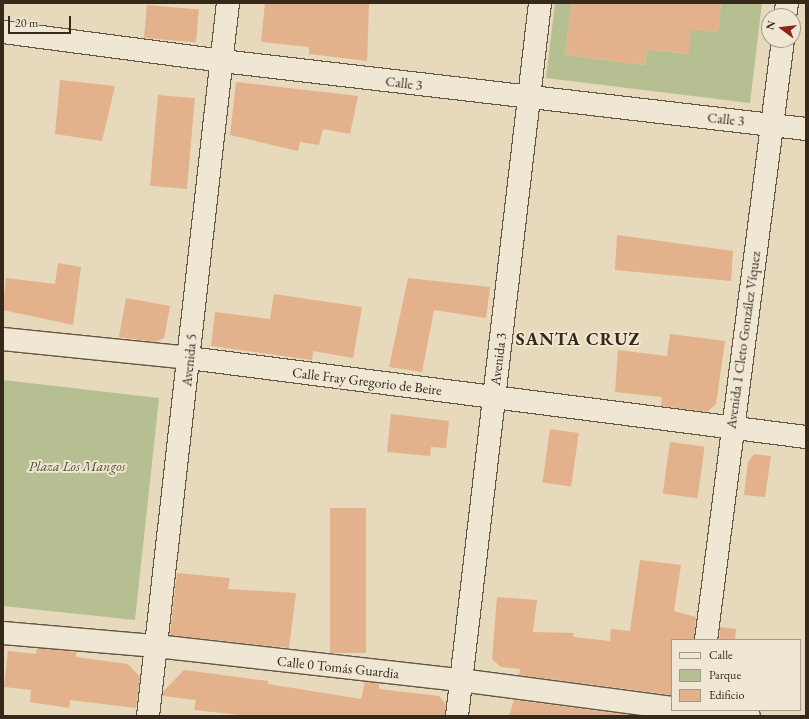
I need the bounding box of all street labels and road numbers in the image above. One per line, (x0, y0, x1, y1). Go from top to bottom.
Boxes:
street label: Calle 3 (385, 72, 423, 94)
street label: Calle 3 (707, 109, 745, 129)
street label: Avenida 1 Cleto González Víquez (722, 250, 764, 430)
street label: Avenida 3 (486, 332, 510, 386)
street label: Avenida 5 (178, 333, 200, 387)
street label: Calle Fray Gregorio de Beire (291, 363, 443, 399)
street label: Calle 0 Tomás Guardia (276, 652, 400, 682)

